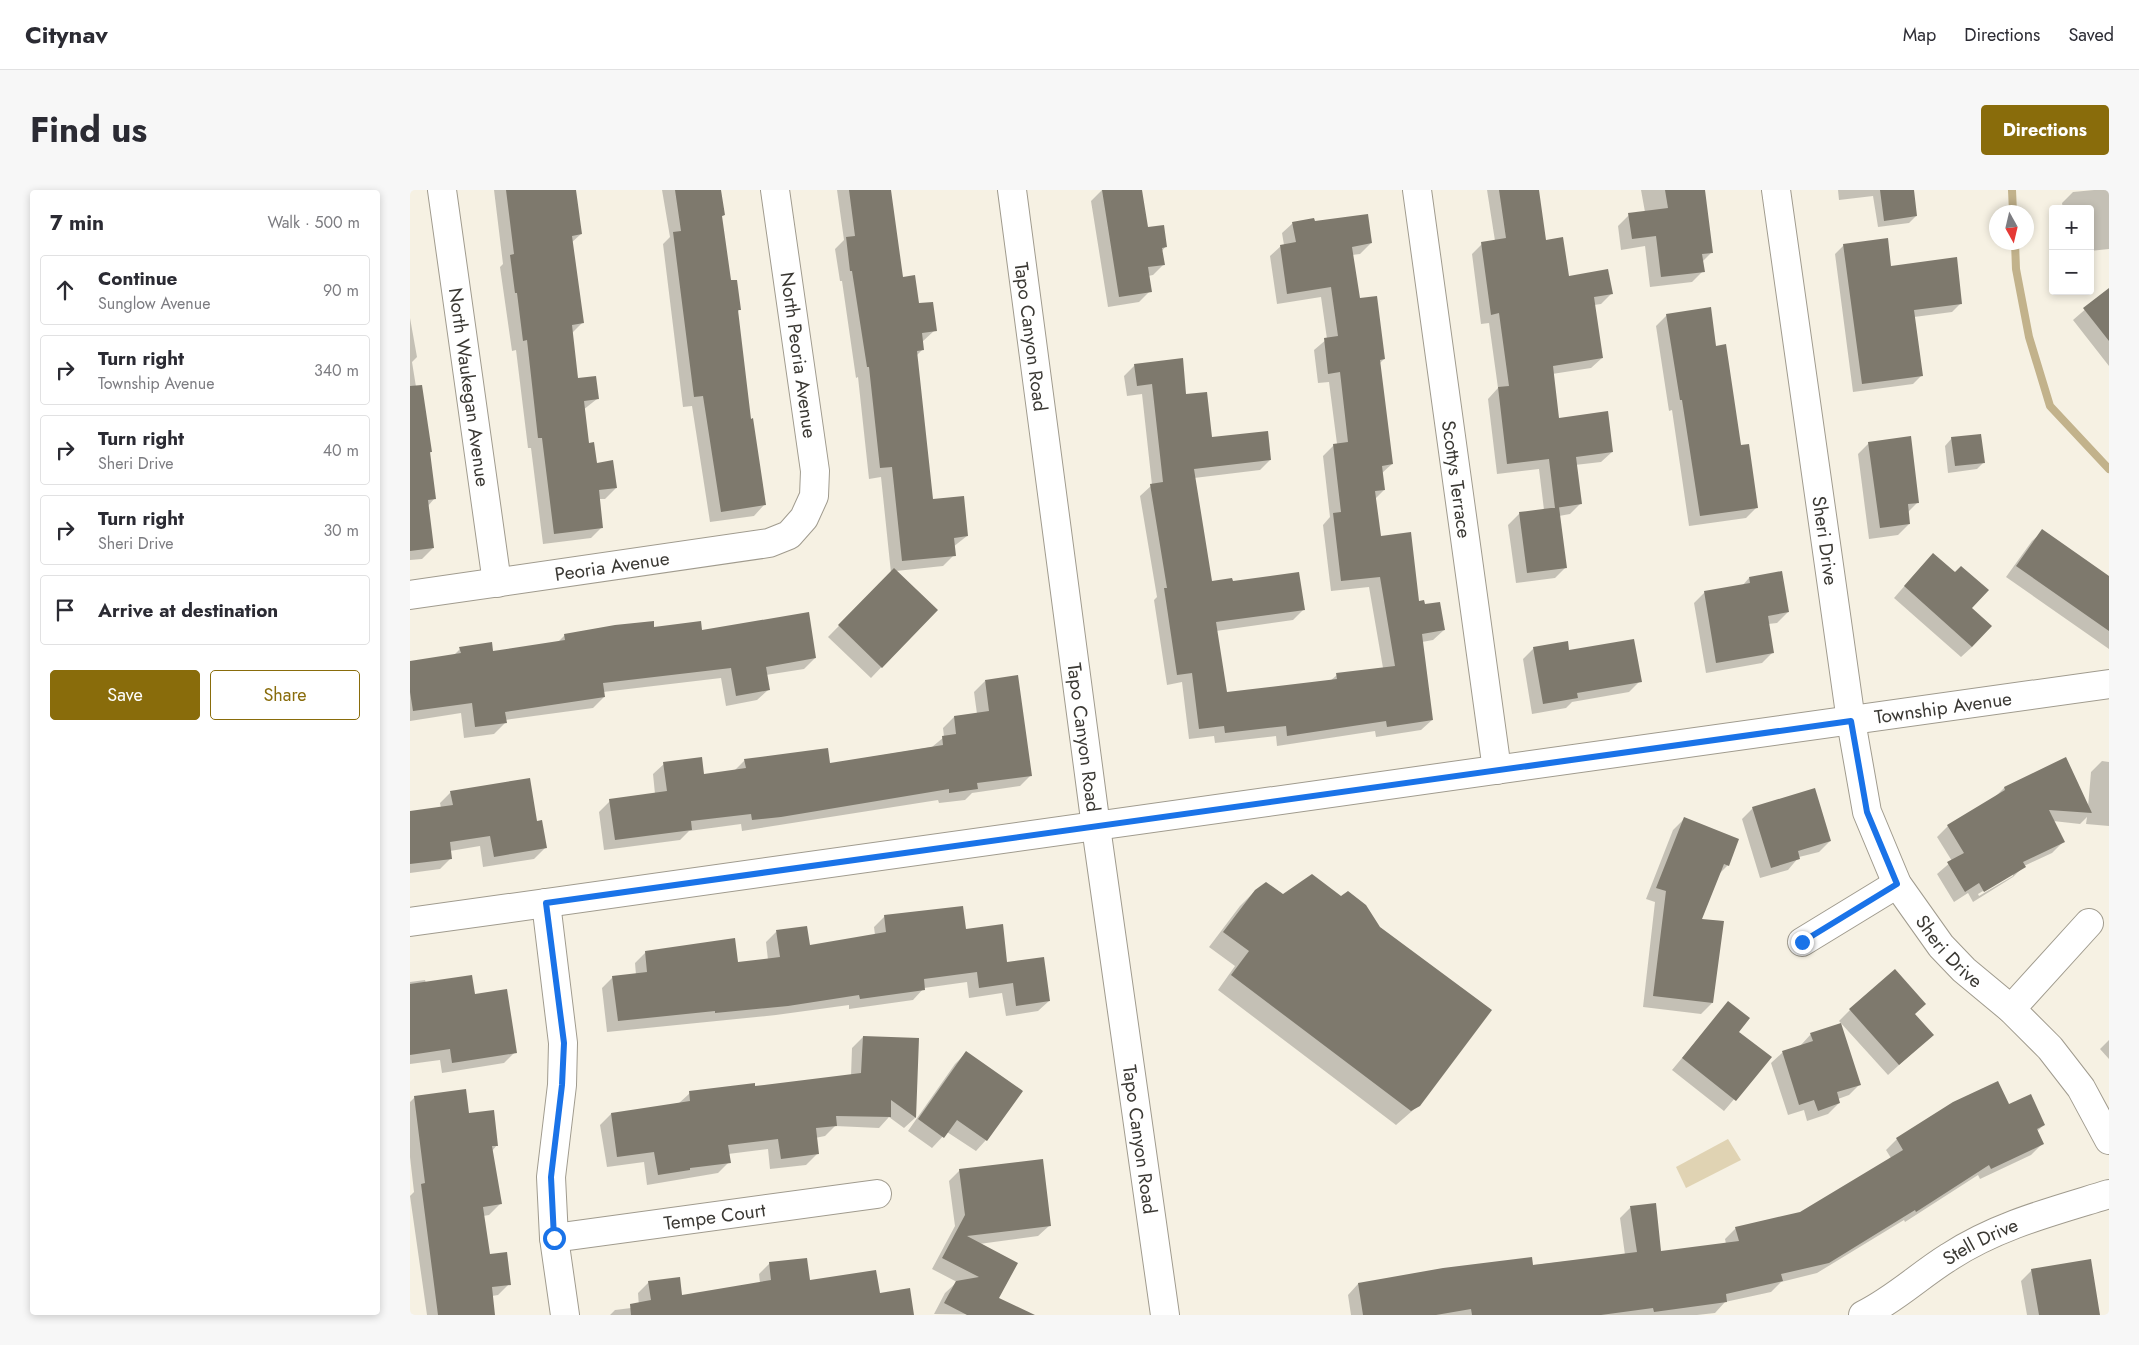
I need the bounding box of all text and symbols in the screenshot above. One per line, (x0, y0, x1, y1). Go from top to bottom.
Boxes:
text: Citynav (25, 17, 108, 52)
text: Map (1903, 22, 1936, 48)
text: Directions (1964, 22, 2040, 48)
text: Saved (2068, 22, 2114, 48)
text: Find us (30, 105, 147, 155)
button: Directions (1981, 105, 2109, 155)
north arrow (1989, 205, 2034, 250)
map controls (2049, 205, 2094, 295)
button: + (2049, 205, 2094, 250)
text: 7 min (50, 208, 104, 238)
text: Walk · 500 m (267, 211, 360, 234)
button: − (2049, 250, 2094, 295)
street label: Tapo Canyon Road (1008, 261, 1054, 413)
text: Continue (98, 265, 177, 292)
street label: North Peoria Avenue (773, 270, 824, 440)
icon: ahead (51, 276, 79, 304)
text: 90 m (323, 279, 359, 302)
street label: North Waukegan Avenue (442, 286, 496, 489)
text: Sunglow Avenue (98, 292, 210, 315)
text: Turn right (98, 345, 184, 372)
icon: right (51, 356, 79, 384)
text: 340 m (314, 359, 359, 382)
text: Township Avenue (98, 372, 214, 395)
street label: Scottys Terrace (1435, 419, 1478, 540)
text: Turn right (98, 425, 184, 452)
icon: right (51, 436, 79, 464)
text: 40 m (323, 439, 359, 462)
text: Sheri Drive (98, 452, 173, 475)
street label: Sheri Drive (1805, 494, 1845, 587)
text: Turn right (98, 505, 184, 532)
icon: right (51, 516, 79, 544)
text: 30 m (323, 519, 359, 542)
text: Sheri Drive (98, 532, 173, 555)
street label: Peoria Avenue (553, 545, 671, 588)
icon: arrive (51, 596, 79, 624)
text: Arrive at destination (98, 597, 278, 624)
street label: Tapo Canyon Road (1060, 661, 1107, 814)
button: Save (50, 670, 200, 720)
button: Share (210, 670, 360, 720)
street label: Township Avenue (1873, 685, 2014, 731)
street label: Sheri Drive (1909, 910, 1989, 994)
route end (1791, 931, 1814, 954)
street label: Tapo Canyon Road (1116, 1063, 1164, 1216)
street label: Tempe Court (662, 1196, 768, 1237)
street label: Stell Drive (1937, 1211, 2022, 1272)
route start (543, 1227, 566, 1250)

